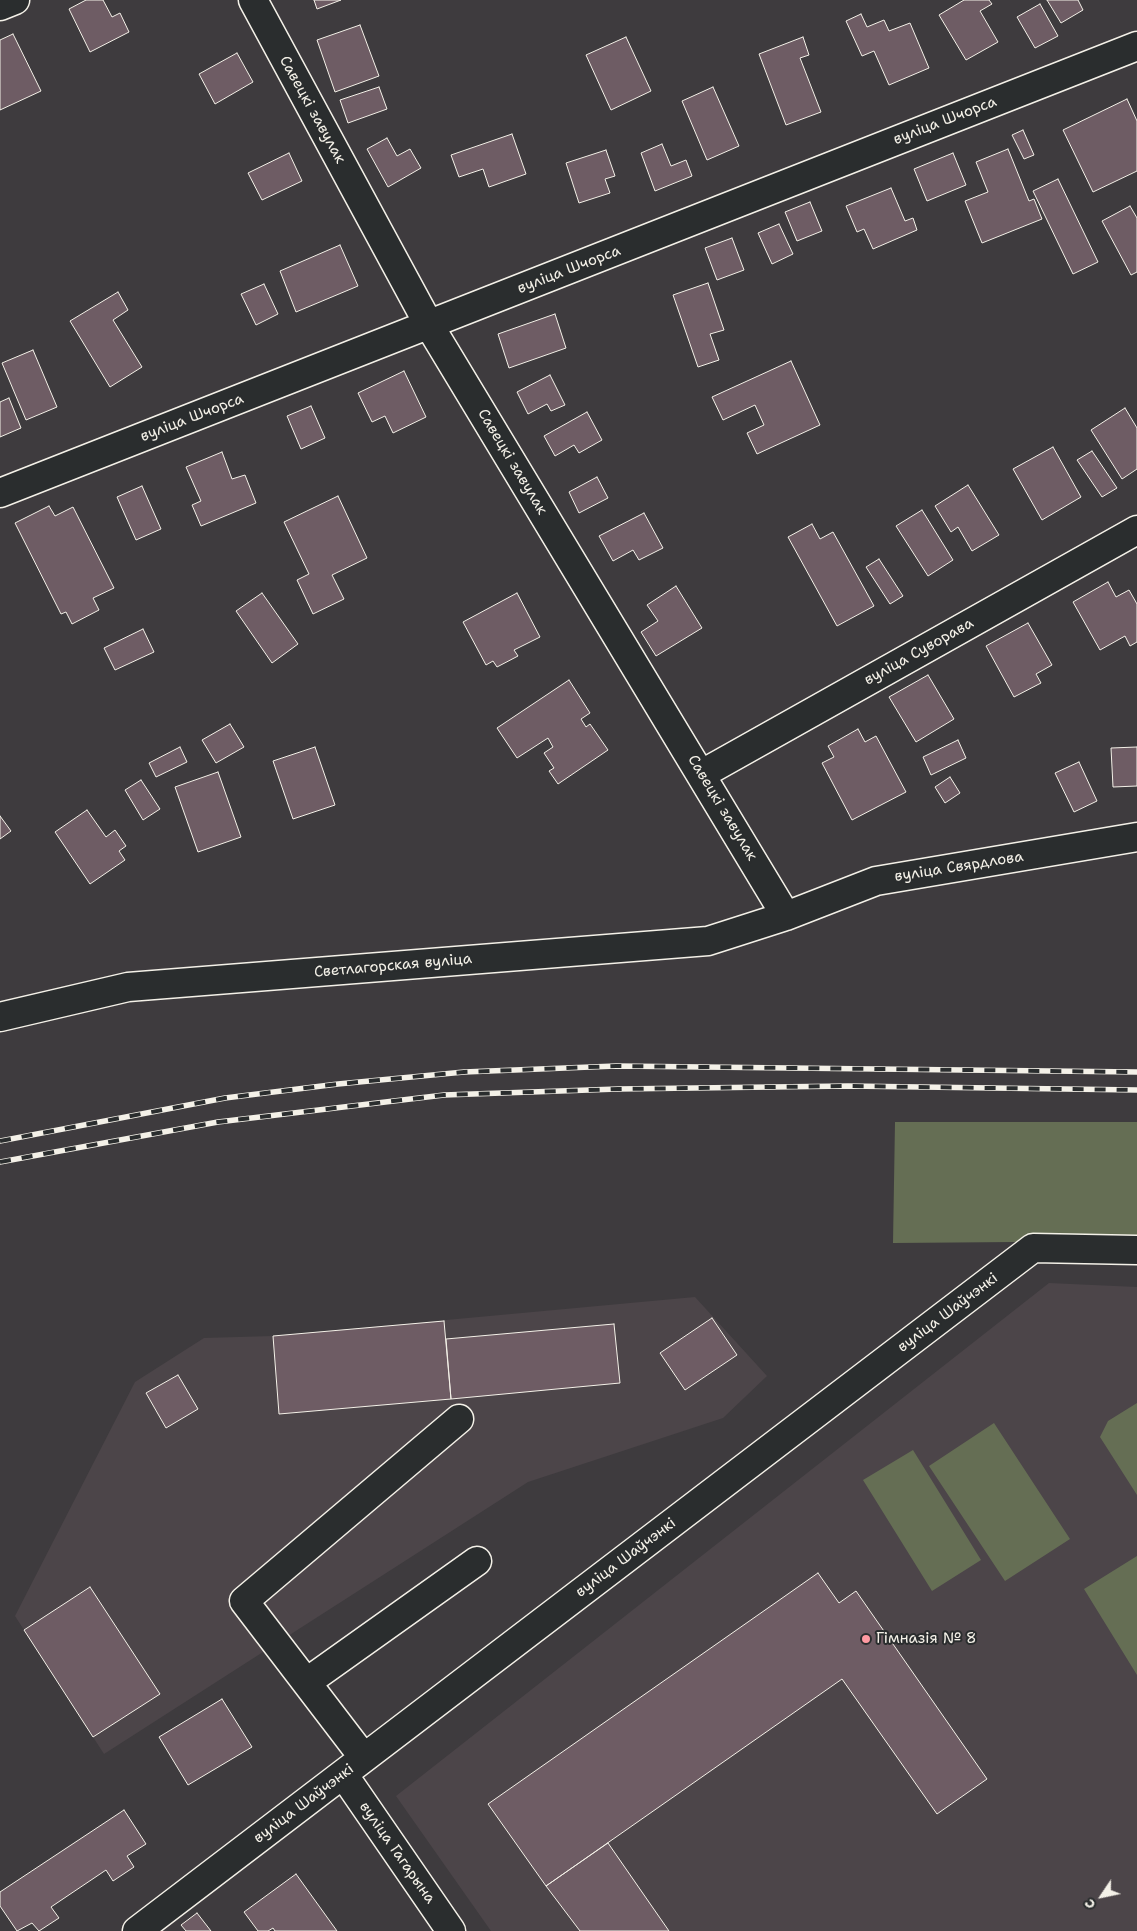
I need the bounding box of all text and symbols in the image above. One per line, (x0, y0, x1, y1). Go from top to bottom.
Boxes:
street label: Савецкі завулак (275, 53, 349, 167)
street label: вуліца Шчорса (891, 93, 999, 149)
street label: вуліца Шчорса (515, 242, 623, 298)
street label: вуліца Шчорса (138, 390, 246, 446)
street label: Савецкі завулак (473, 406, 551, 518)
street label: вуліца Суворава (861, 615, 977, 689)
street label: Савецкі завулак (683, 752, 761, 864)
street label: вуліца Свярдлова (893, 848, 1025, 886)
street label: Светлагорская вуліца (313, 950, 473, 982)
street label: вуліца Шаўчэнкі (894, 1269, 1002, 1357)
street label: вуліца Шаўчэнкі (572, 1514, 680, 1602)
place label: Гімназія № 8 (876, 1630, 977, 1648)
marker: Гімназія № 8 (860, 1633, 872, 1645)
street label: вуліца Шаўчэнкі (250, 1760, 358, 1848)
street label: вуліца Гагарына (355, 1799, 439, 1907)
north arrow (1077, 1871, 1127, 1921)
text: С (1080, 1896, 1099, 1913)

